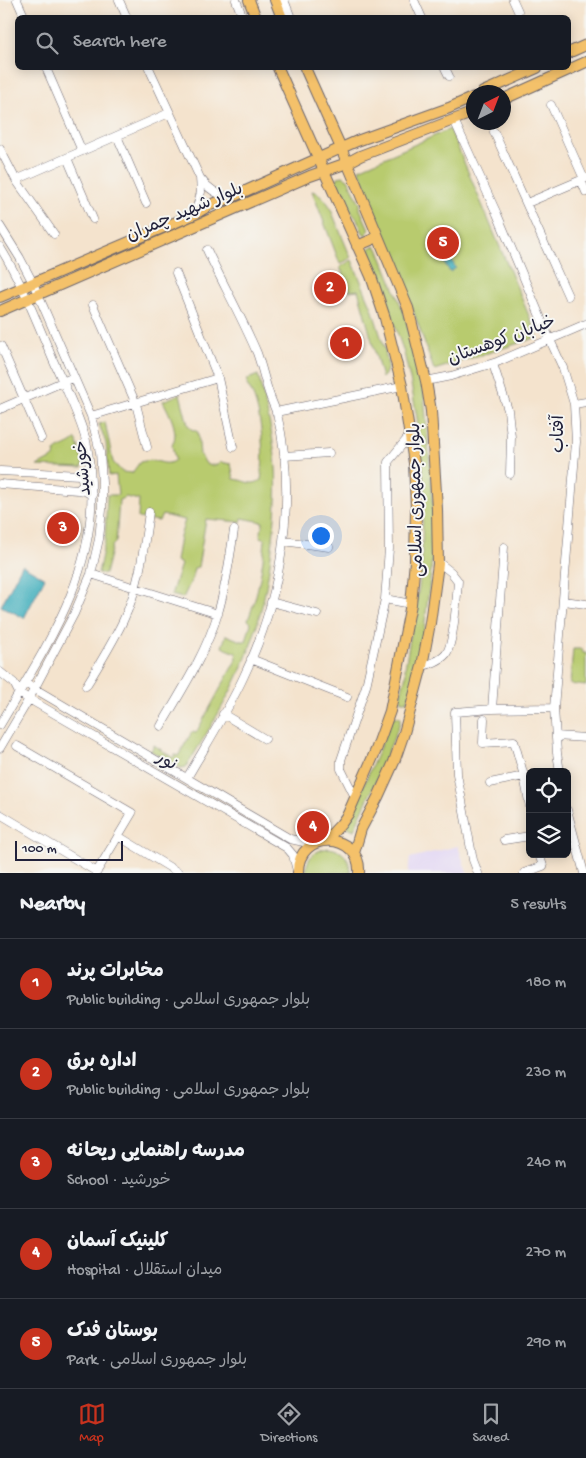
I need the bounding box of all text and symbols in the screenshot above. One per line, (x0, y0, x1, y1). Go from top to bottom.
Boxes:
search box (15, 15, 571, 70)
icon: search (33, 29, 61, 57)
text: Search here (73, 31, 167, 54)
north arrow (466, 85, 511, 130)
street label: بلوار شهید چمران (124, 179, 246, 247)
pin: 5 (427, 224, 459, 262)
pin: 2 (314, 269, 346, 307)
street label: خیابان کوهستان (445, 312, 559, 370)
pin: 1 (330, 324, 362, 362)
street label: آفتاب (548, 413, 570, 453)
street label: بلوار جمهوری اسلامی (405, 423, 429, 577)
street label: خورشید (71, 439, 97, 497)
pin: 3 (47, 509, 79, 547)
your location (308, 523, 334, 549)
street label: نور (151, 747, 180, 776)
map controls (526, 768, 571, 858)
button: locate (526, 768, 571, 813)
pin: 4 (297, 808, 329, 846)
button: layers (526, 813, 571, 858)
scale bar (15, 838, 122, 861)
text: 100 m (22, 841, 57, 858)
text: Nearby (20, 893, 85, 918)
text: 5 results (511, 896, 566, 915)
text: مخابرات پرند (67, 961, 164, 984)
text: 1 (33, 974, 39, 993)
text: 180 m (527, 974, 566, 993)
text: Public building · بلوار جمهوری اسلامی (67, 992, 310, 1011)
text: اداره برق (67, 1051, 136, 1074)
text: 2 (32, 1064, 40, 1083)
text: 230 m (526, 1064, 566, 1083)
text: Public building · بلوار جمهوری اسلامی (67, 1082, 310, 1101)
text: مدرسه راهنمایی ریحانه (67, 1141, 245, 1164)
text: 3 (32, 1154, 40, 1173)
text: 240 m (526, 1154, 566, 1173)
text: School · خورشید (67, 1172, 171, 1191)
text: کلینیک آسمان (67, 1231, 168, 1254)
text: 4 (32, 1244, 40, 1263)
text: 270 m (526, 1244, 566, 1263)
text: Hospital · میدان استقلال (67, 1262, 222, 1281)
text: بوستان فدک (67, 1321, 158, 1344)
text: 5 (32, 1334, 40, 1353)
text: 290 m (526, 1334, 566, 1353)
text: Park · بلوار جمهوری اسلامی (67, 1352, 247, 1371)
tab: Map (78, 1400, 106, 1447)
tab: Directions (261, 1400, 318, 1447)
tab: Saved (473, 1400, 508, 1447)

